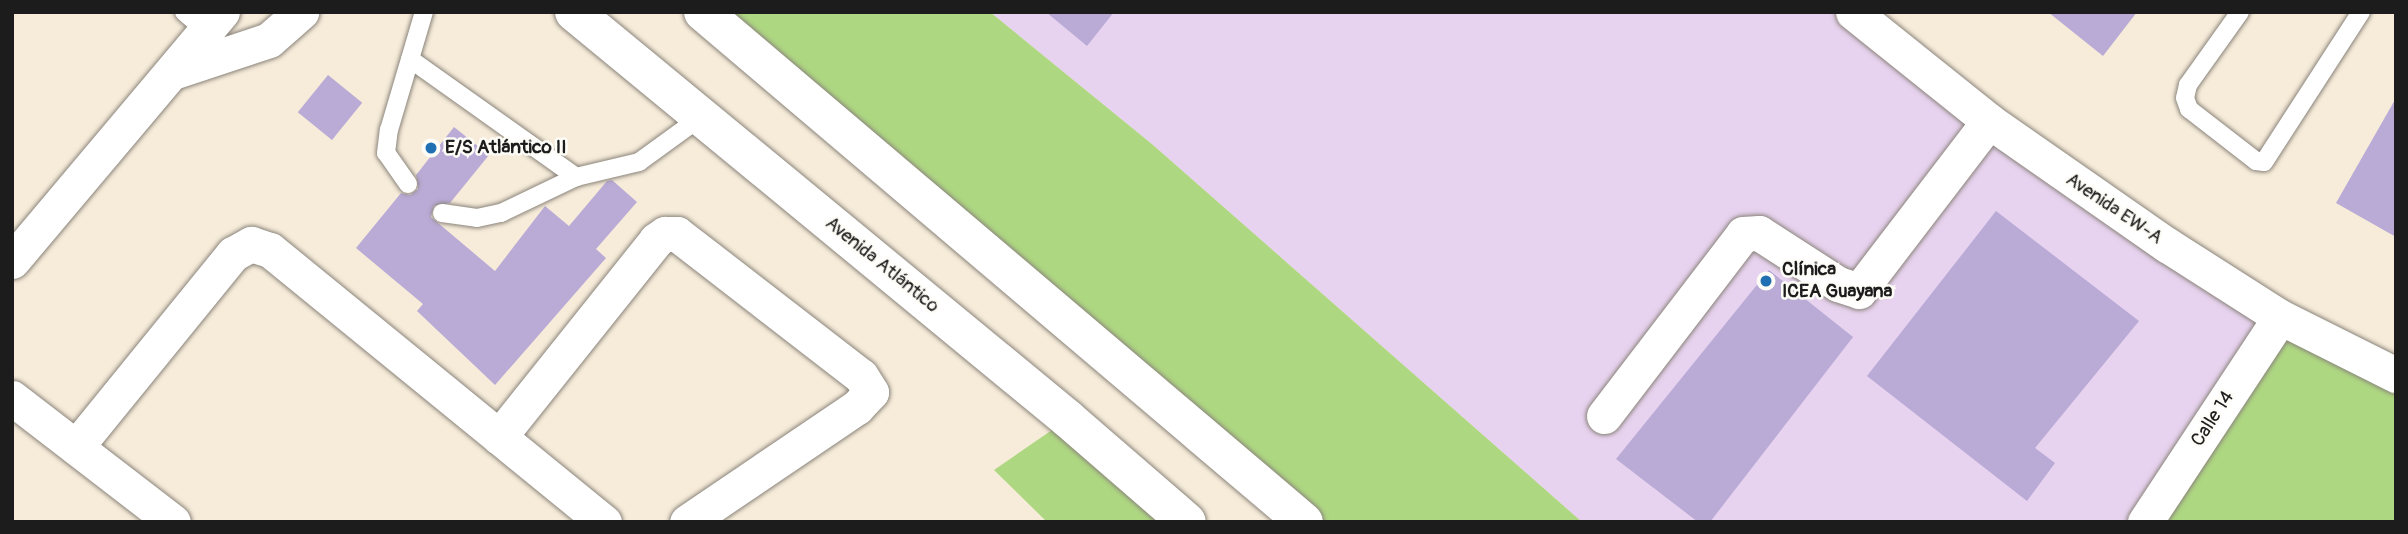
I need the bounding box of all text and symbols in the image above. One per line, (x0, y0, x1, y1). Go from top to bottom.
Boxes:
place label: E/S Atlántico II (445, 137, 567, 159)
marker: E/S Atlántico II (423, 140, 439, 156)
street label: Avenida EW-A (2061, 168, 2167, 250)
street label: Avenida Atlántico (820, 212, 944, 318)
place label: Clínica ICEA Guayana (1782, 259, 1892, 303)
marker: Clínica ICEA Guayana (1756, 271, 1776, 291)
street label: Calle 14 (2187, 387, 2239, 451)

